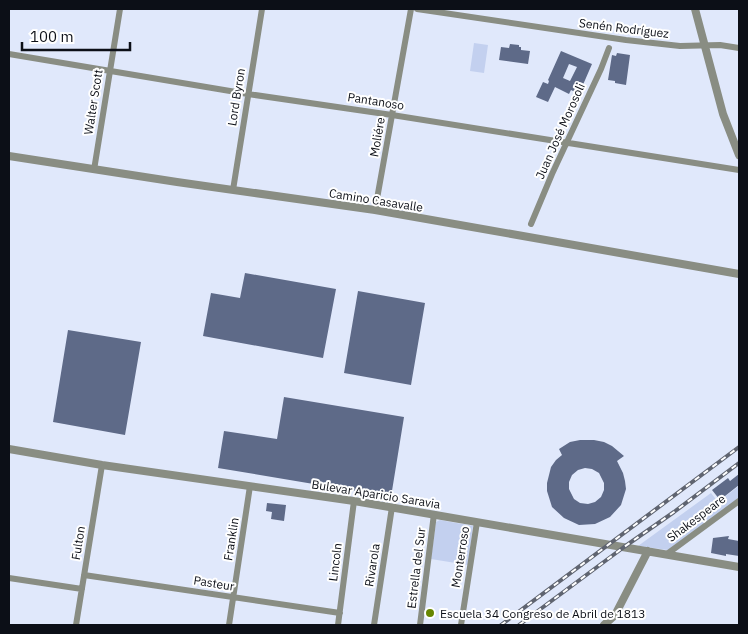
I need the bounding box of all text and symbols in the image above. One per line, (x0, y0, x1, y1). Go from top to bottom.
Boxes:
street label: Senén Rodríguez (578, 15, 670, 41)
scale bar (22, 20, 130, 52)
text: 100 m (30, 27, 74, 46)
street label: Lord Byron (224, 67, 248, 127)
street label: Walter Scott (80, 68, 106, 136)
street label: Juan José Morosoli (532, 81, 588, 181)
street label: Pantanoso (347, 89, 406, 113)
street label: Moliére (366, 115, 388, 158)
street label: Camino Casavalle (328, 185, 424, 215)
street label: Bulevar Aparicio Saravia (310, 476, 442, 512)
street label: Shakespeare (664, 491, 729, 545)
street label: Franklin (220, 516, 242, 562)
street label: Fulton (68, 525, 88, 561)
street label: Monterroso (448, 525, 472, 589)
street label: Estrella del Sur (404, 526, 428, 609)
street label: Lincoln (325, 542, 345, 582)
street label: Rivarola (361, 542, 383, 588)
street label: Pasteur (192, 572, 236, 594)
place label: Escuela 34 Congreso de Abril de 1813 (440, 606, 645, 621)
marker: Escuela 34 Congreso de Abril de 1813 (424, 607, 436, 619)

